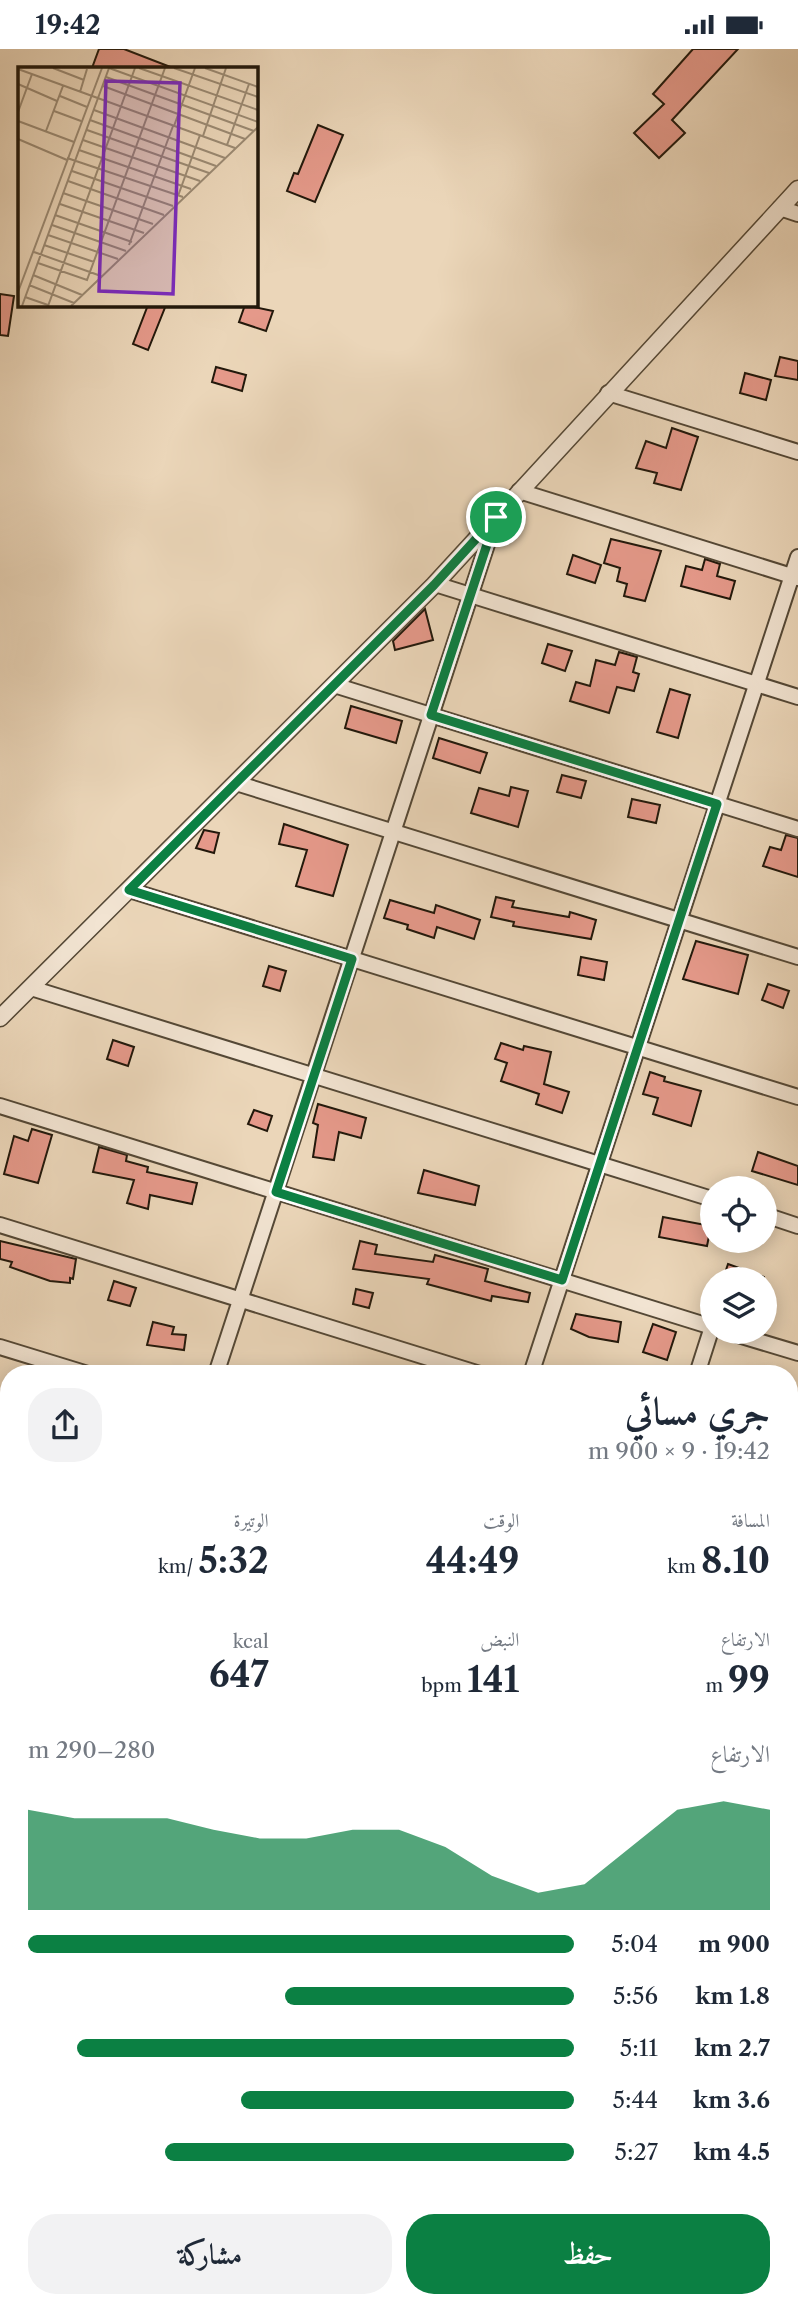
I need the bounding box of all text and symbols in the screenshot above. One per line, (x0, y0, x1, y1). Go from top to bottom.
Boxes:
text: 19:42 (35, 9, 101, 41)
inset map (18, 67, 257, 306)
pin (466, 487, 526, 547)
icon: arrive (477, 498, 515, 536)
map controls (700, 1176, 777, 1344)
button: locate (700, 1176, 777, 1253)
button: layers (700, 1267, 777, 1344)
text: جري مسائي (625, 1387, 770, 1434)
button: share (28, 1388, 102, 1462)
text: 19:42 · 9 × 900 m (588, 1437, 770, 1465)
text: الوتيرة (234, 1509, 269, 1532)
text: الوقت (483, 1509, 519, 1532)
text: المسافة (731, 1509, 770, 1532)
text: 5:32 (199, 1539, 269, 1582)
text: 44:49 (426, 1539, 519, 1582)
text: 8.10 (701, 1539, 770, 1582)
text: /km (158, 1555, 199, 1578)
text: km (667, 1555, 701, 1578)
text: النبض (480, 1628, 519, 1651)
text: الارتفاع (721, 1628, 770, 1651)
text: kcal (233, 1630, 269, 1653)
text: 647 (209, 1653, 269, 1696)
text: 141 (467, 1658, 519, 1701)
text: 99 (728, 1658, 770, 1701)
text: bpm (421, 1674, 467, 1697)
text: m (705, 1674, 728, 1697)
text: 280–290 m (28, 1736, 155, 1764)
text: الارتفاع (710, 1740, 770, 1768)
text: 5:04 (611, 1930, 658, 1958)
text: 900 m (698, 1930, 770, 1958)
text: 5:56 (613, 1982, 658, 2010)
text: 1.8 km (695, 1982, 770, 2010)
text: 5:11 (620, 2034, 658, 2062)
text: 2.7 km (694, 2034, 770, 2062)
text: 5:44 (612, 2086, 658, 2114)
text: 3.6 km (693, 2086, 770, 2114)
text: 5:27 (615, 2138, 658, 2166)
text: 4.5 km (693, 2138, 770, 2166)
button: مشاركة (28, 2214, 392, 2294)
button: حفظ (406, 2214, 770, 2294)

